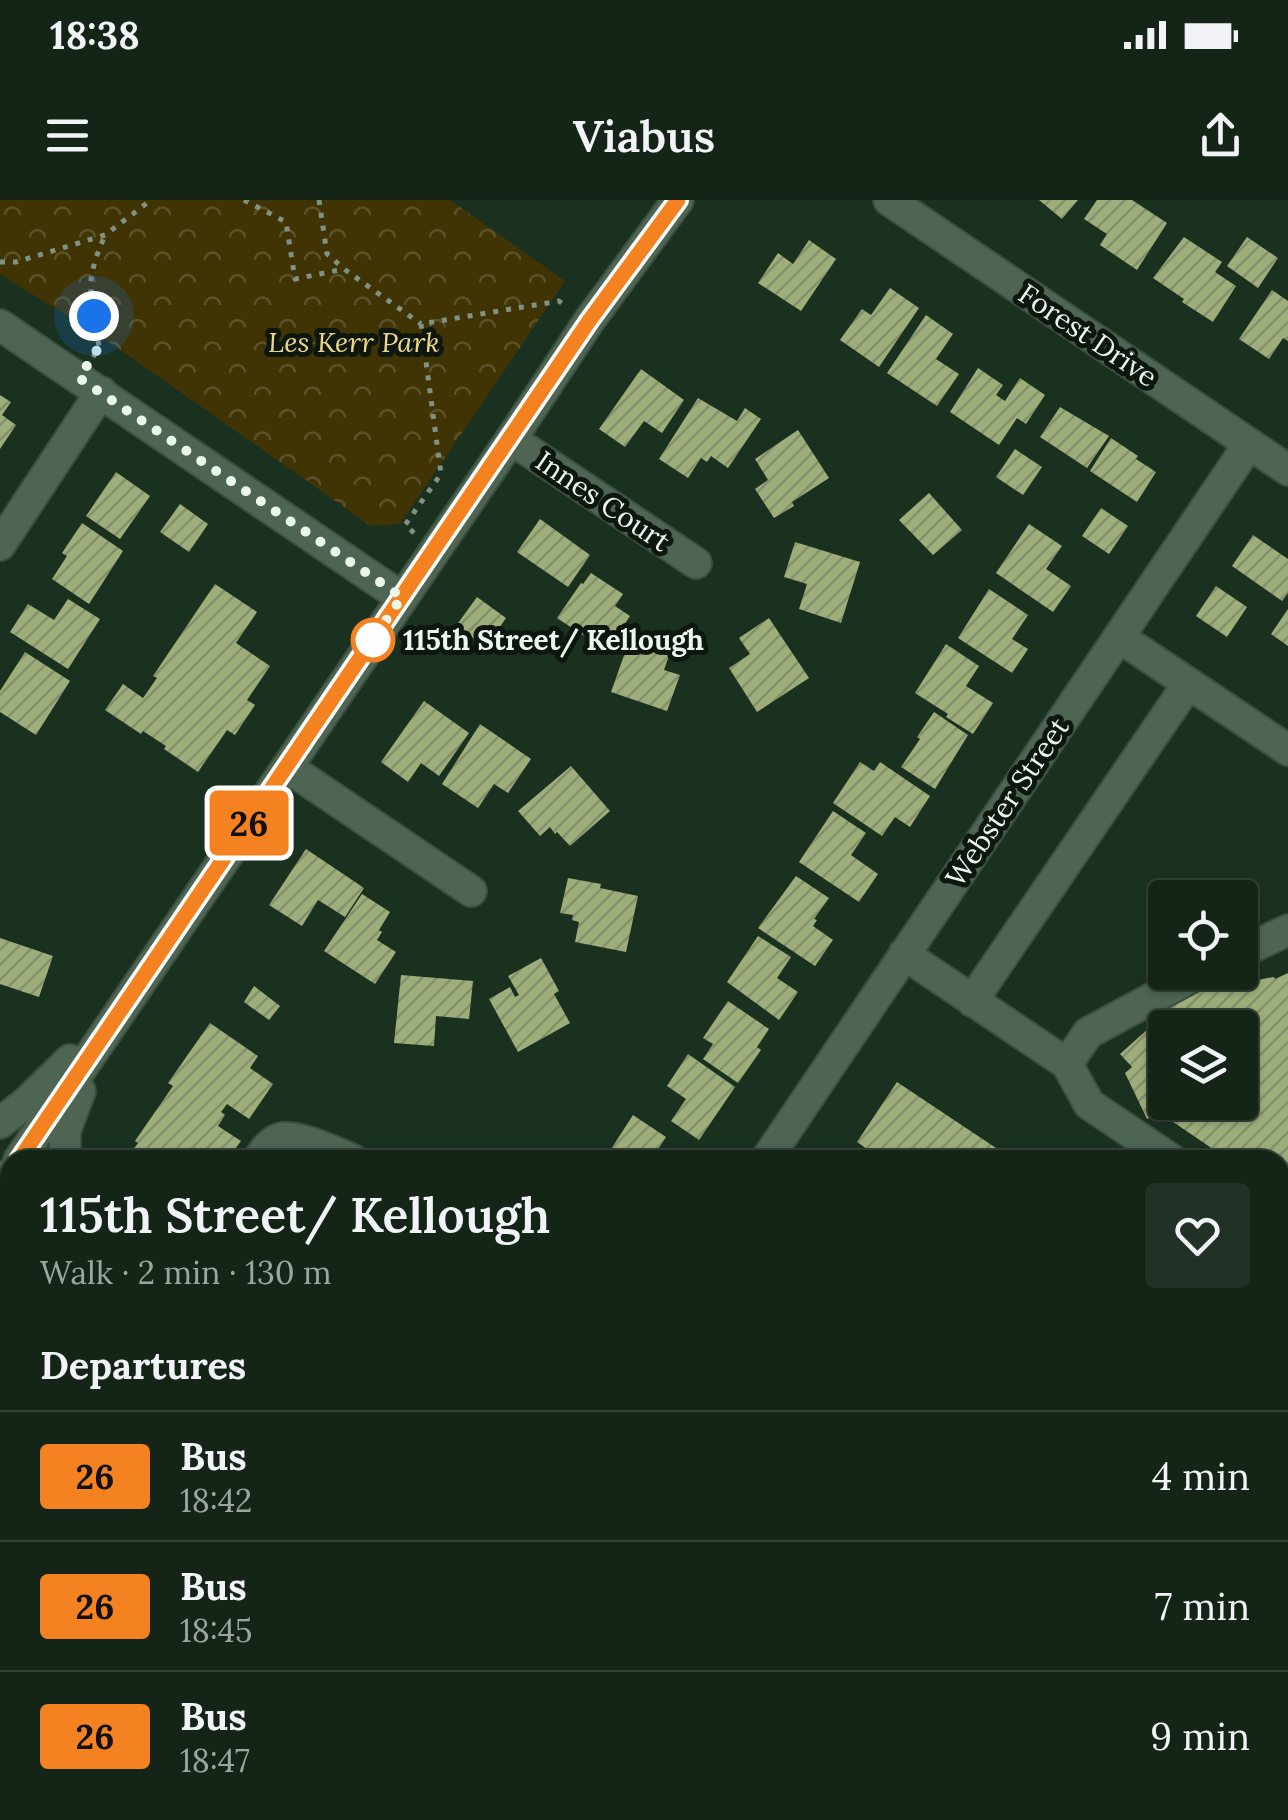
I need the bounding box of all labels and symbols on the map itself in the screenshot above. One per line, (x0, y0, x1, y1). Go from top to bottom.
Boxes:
street label: Forest Drive (1012, 275, 1164, 395)
your location (69, 291, 119, 341)
park label: Les Kerr Park (268, 324, 440, 360)
street label: Innes Court (529, 443, 677, 559)
marker: 115th Street/ Kellough (352, 619, 394, 661)
place label: 115th Street/ Kellough (403, 622, 704, 658)
street label: Webster Street (937, 711, 1077, 893)
line badge: 26 (204, 790, 294, 856)

